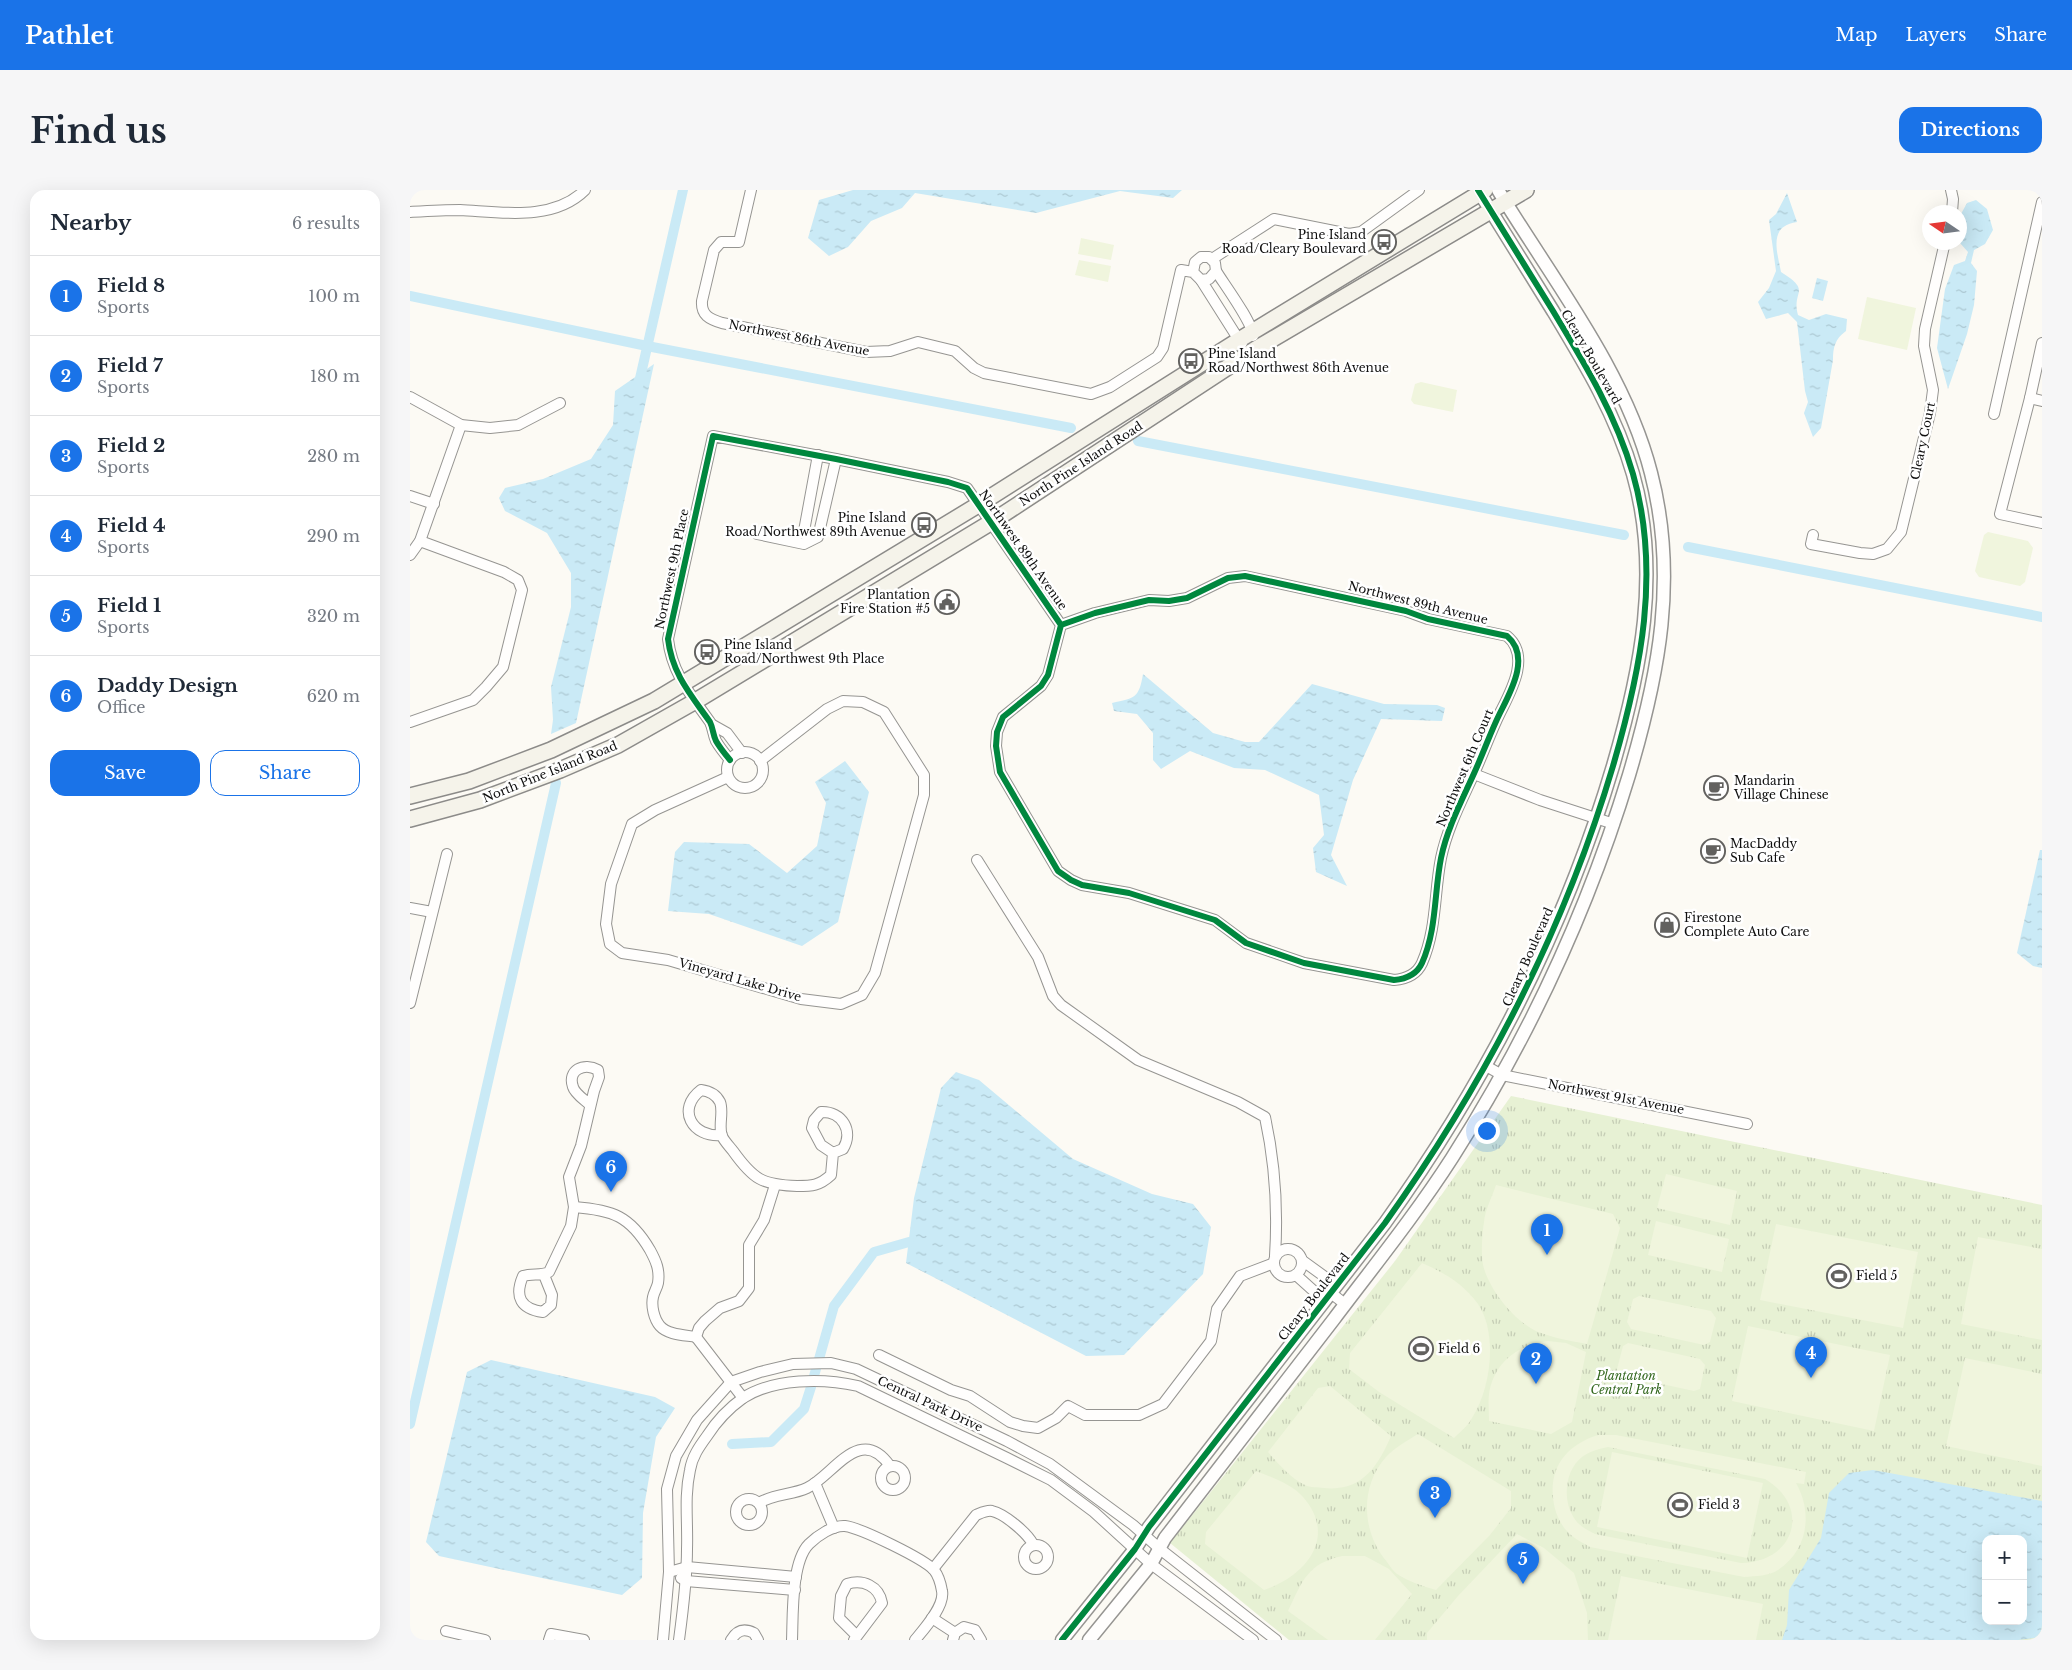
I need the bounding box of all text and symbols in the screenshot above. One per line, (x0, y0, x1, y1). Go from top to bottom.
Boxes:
text: Pathlet (25, 21, 114, 50)
text: Map (1836, 24, 1877, 46)
text: Layers (1905, 24, 1966, 46)
text: Share (1994, 24, 2047, 46)
button: Directions (1899, 107, 2042, 153)
text: Find us (30, 109, 167, 152)
north arrow (1922, 205, 1967, 250)
text: Nearby (50, 210, 131, 236)
text: 6 results (292, 213, 360, 233)
place label: Pine Island Road/Cleary Boulevard (1222, 227, 1366, 256)
bus stop icon: Pine Island Road/Cleary Boulevard (1371, 229, 1397, 255)
text: Field 8 (97, 274, 165, 297)
text: 1 (63, 286, 69, 306)
text: 100 m (308, 286, 360, 306)
text: Sports (97, 297, 150, 317)
street label: Cleary Boulevard (1558, 307, 1625, 407)
street label: Northwest 86th Avenue (727, 316, 871, 359)
place label: Pine Island Road/Northwest 86th Avenue (1208, 346, 1389, 375)
bus stop icon: Pine Island Road/Northwest 86th Avenue (1178, 348, 1204, 374)
text: Field 7 (97, 354, 163, 377)
text: 2 (61, 366, 71, 386)
text: 180 m (310, 366, 360, 386)
text: Sports (97, 377, 150, 397)
street label: Cleary Court (1907, 400, 1938, 481)
street label: North Pine Island Road (1016, 418, 1145, 509)
text: Field 2 (97, 434, 165, 457)
text: 3 (61, 446, 71, 466)
text: 280 m (307, 446, 360, 466)
text: Sports (97, 457, 150, 477)
street label: Northwest 89th Avenue (976, 487, 1071, 613)
street label: Northwest 9th Place (651, 507, 692, 631)
place label: Pine Island Road/Northwest 89th Avenue (725, 510, 906, 539)
bus stop icon: Pine Island Road/Northwest 89th Avenue (911, 512, 937, 538)
text: Field 4 (97, 514, 166, 537)
text: 4 (61, 526, 71, 546)
text: 290 m (307, 526, 360, 546)
text: Sports (97, 537, 150, 557)
street label: Northwest 89th Avenue (1347, 578, 1490, 627)
place label: Plantation Fire Station #5 (840, 587, 930, 616)
public building icon: Plantation Fire Station #5 (934, 589, 960, 615)
text: Field 1 (97, 594, 161, 617)
text: 5 (61, 606, 71, 626)
text: 320 m (307, 606, 360, 626)
text: Sports (97, 617, 150, 637)
place label: Pine Island Road/Northwest 9th Place (724, 637, 885, 666)
bus stop icon: Pine Island Road/Northwest 9th Place (694, 639, 720, 665)
text: Daddy Design (97, 674, 238, 697)
text: 6 (61, 686, 71, 706)
text: 620 m (307, 686, 360, 706)
text: Office (97, 697, 145, 717)
street label: Northwest 6th Court (1433, 706, 1496, 829)
street label: North Pine Island Road (480, 738, 619, 805)
button: Save (50, 750, 200, 796)
button: Share (210, 750, 360, 796)
place label: Mandarin Village Chinese (1733, 773, 1829, 802)
cafe icon: Mandarin Village Chinese (1703, 775, 1729, 801)
place label: MacDaddy Sub Cafe (1730, 836, 1797, 865)
cafe icon: MacDaddy Sub Cafe (1700, 838, 1726, 864)
street label: Cleary Boulevard (1499, 905, 1556, 1009)
place label: Firestone Complete Auto Care (1684, 910, 1809, 939)
shop icon: Firestone Complete Auto Care (1654, 912, 1680, 938)
street label: Vineyard Lake Drive (676, 955, 803, 1004)
street label: Northwest 91st Avenue (1547, 1076, 1686, 1117)
your location (1474, 1118, 1500, 1144)
pin: 6 (595, 1151, 627, 1192)
pin: 1 (1531, 1214, 1563, 1255)
street label: Cleary Boulevard (1275, 1250, 1352, 1343)
sports icon: Field 5 (1826, 1263, 1852, 1289)
place label: Field 5 (1856, 1268, 1897, 1283)
sports icon: Field 6 (1408, 1336, 1434, 1362)
pin: 4 (1795, 1337, 1827, 1378)
place label: Field 6 (1438, 1341, 1480, 1356)
pin: 2 (1520, 1343, 1552, 1384)
park label: Plantation Central Park (1590, 1368, 1662, 1397)
street label: Central Park Drive (875, 1373, 985, 1435)
pin: 3 (1419, 1477, 1451, 1518)
sports icon: Field 3 (1667, 1492, 1693, 1518)
place label: Field 3 (1698, 1497, 1740, 1512)
map controls (1982, 1535, 2027, 1625)
button: + (1982, 1535, 2027, 1580)
pin: 5 (1507, 1543, 1539, 1584)
button: − (1982, 1580, 2027, 1625)

